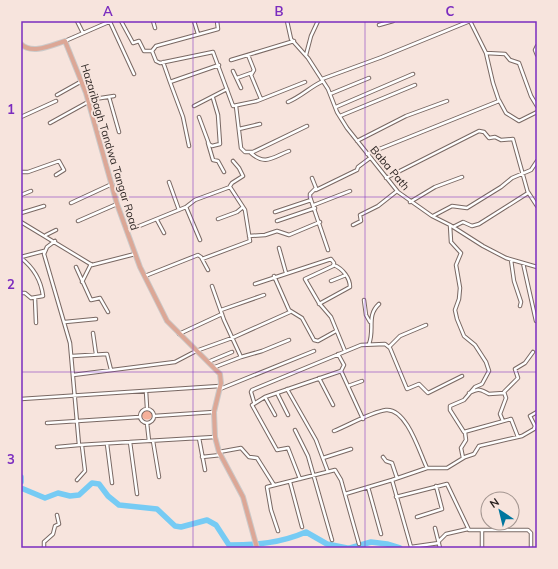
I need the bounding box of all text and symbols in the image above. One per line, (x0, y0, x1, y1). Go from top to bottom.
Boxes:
text: A (103, 3, 113, 19)
text: B (275, 3, 284, 19)
text: C (446, 3, 455, 19)
street label: Hazaribagh Tandwa Tangar Road (78, 62, 142, 232)
text: 1 (7, 101, 15, 117)
street label: Baba Path (367, 143, 413, 193)
text: 2 (7, 276, 15, 292)
text: 3 (7, 451, 15, 467)
north arrow (480, 491, 520, 531)
text: N (487, 495, 502, 511)

